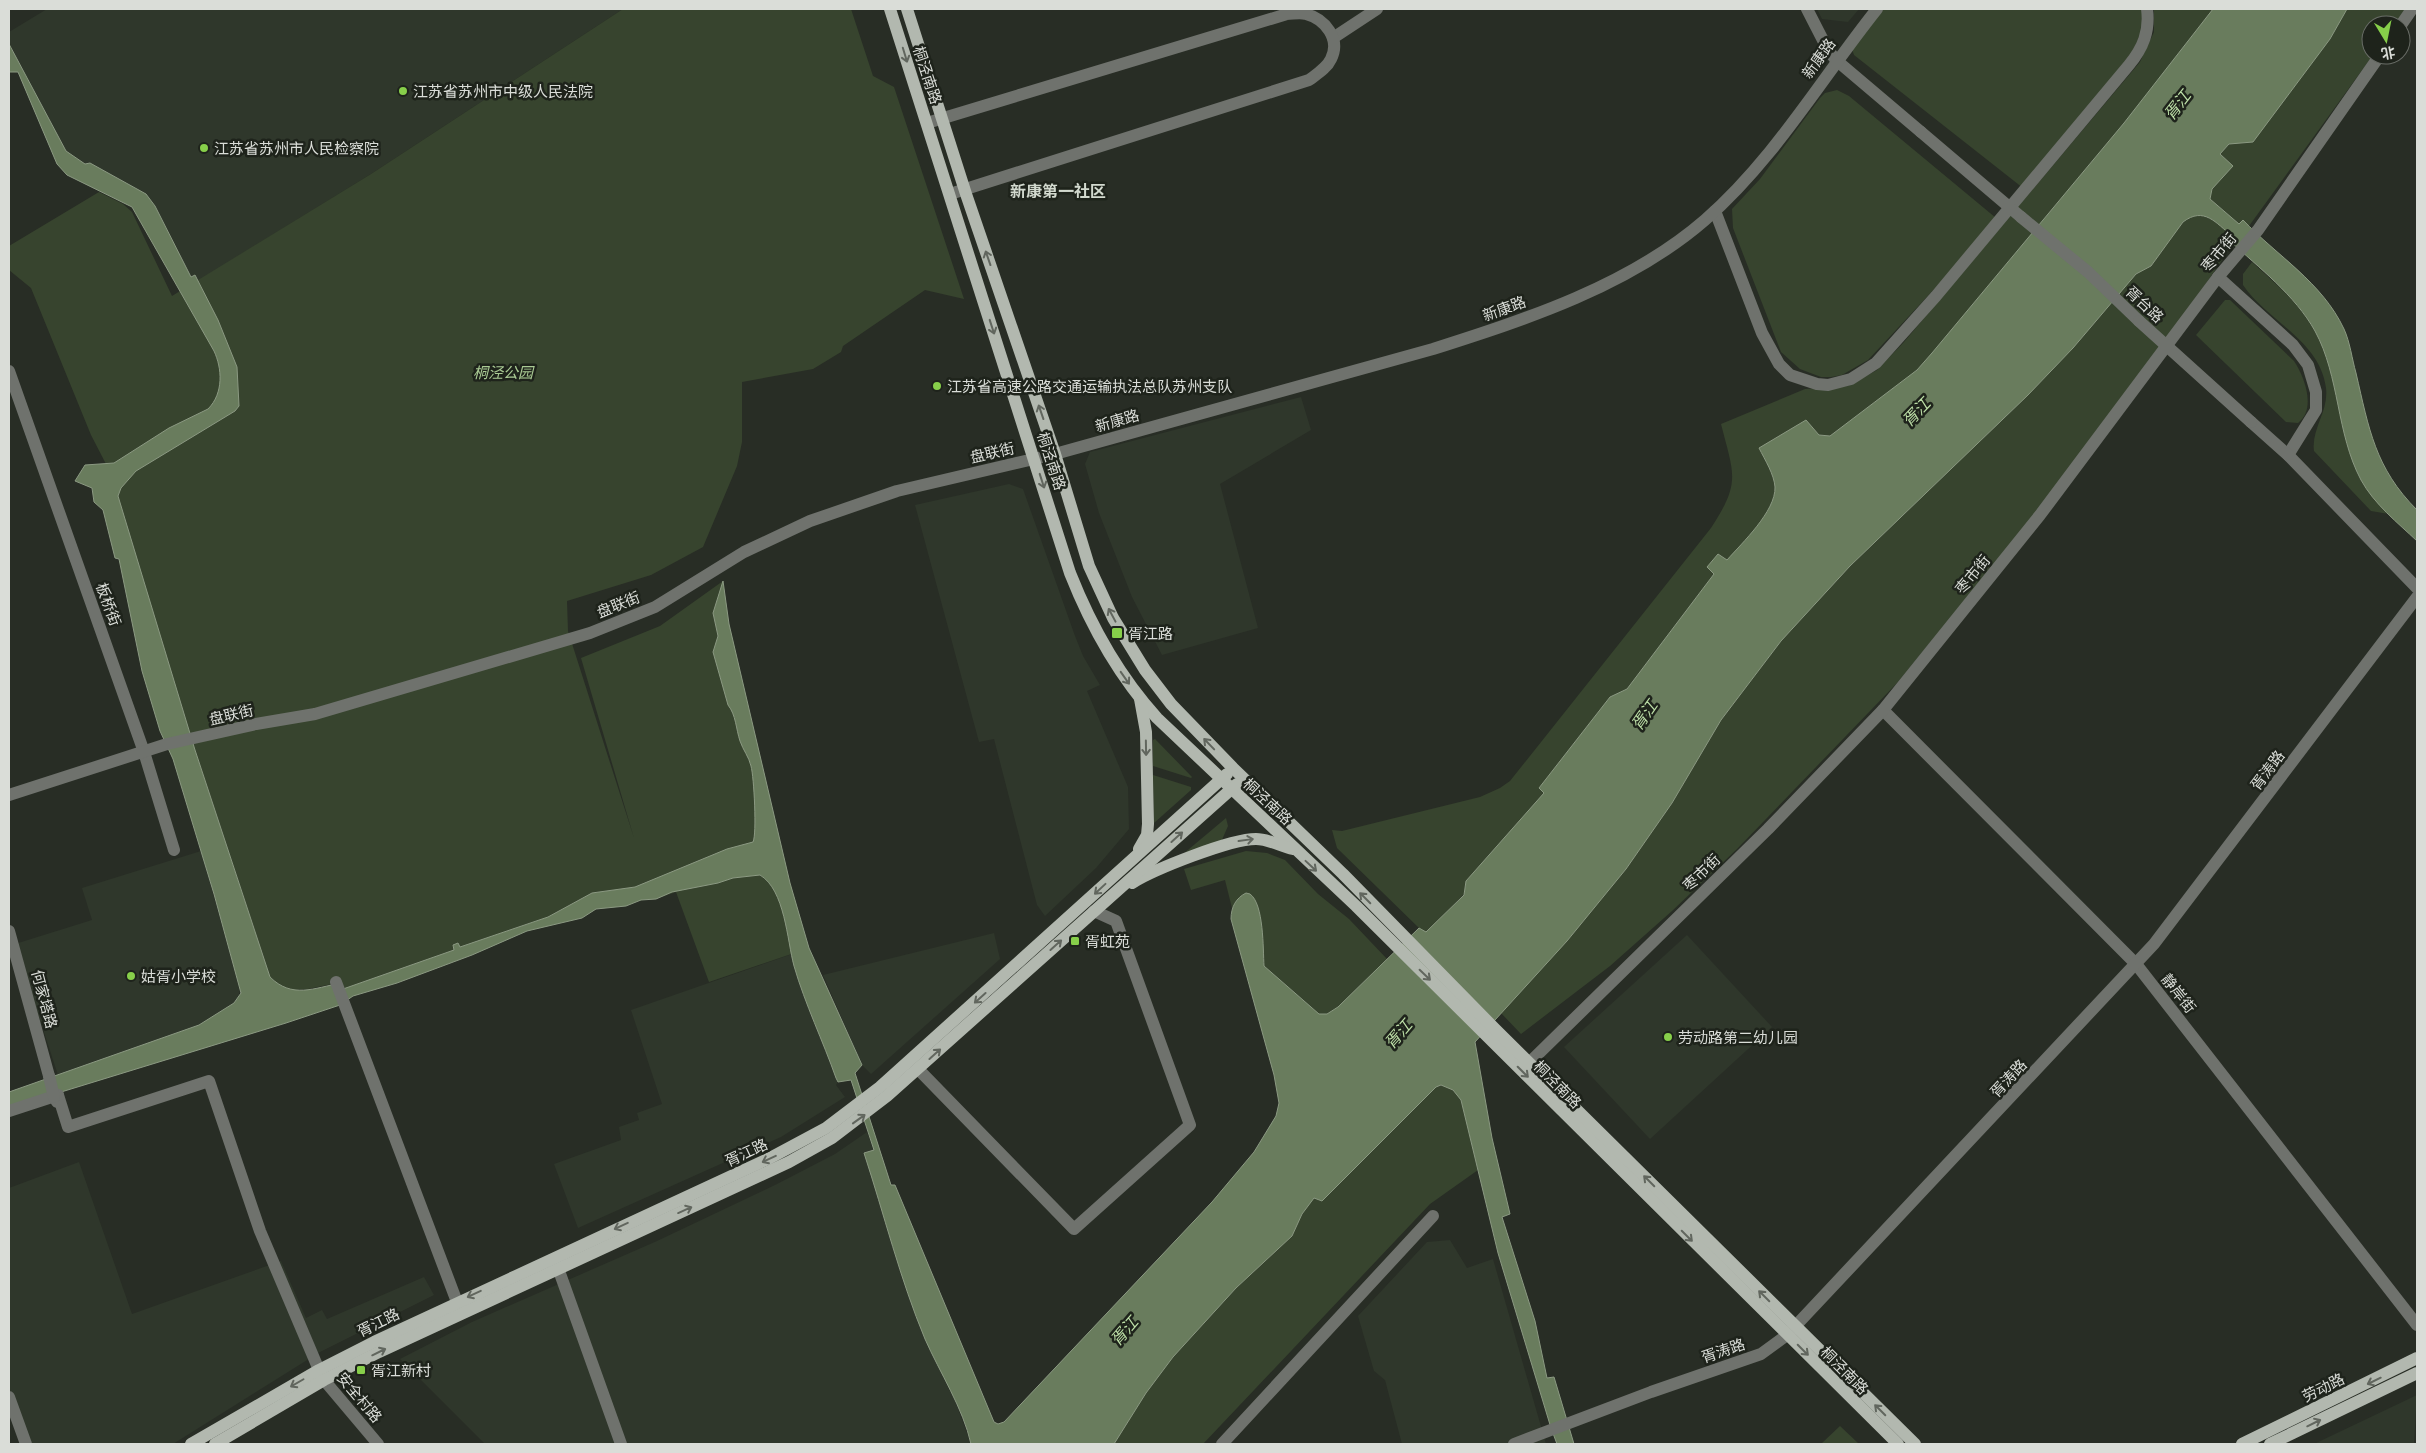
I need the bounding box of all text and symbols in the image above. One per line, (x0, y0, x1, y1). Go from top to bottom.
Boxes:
north arrow (2361, 15, 2411, 65)
street label: 新康路 (1797, 34, 1839, 82)
street label: 桐泾南路 (909, 43, 947, 107)
text: 北 (2380, 43, 2397, 64)
one-way arrow (900, 47, 910, 63)
place label: 江苏省苏州市中级人民法院 (413, 81, 593, 101)
water label: 胥江 (2158, 84, 2197, 124)
marker: 江苏省苏州市中级人民法院 (397, 85, 409, 97)
place label: 江苏省苏州市人民检察院 (214, 138, 379, 158)
marker: 江苏省苏州市人民检察院 (198, 142, 210, 154)
district label: 新康第一社区 (1010, 180, 1106, 202)
street label: 枣市街 (2196, 228, 2240, 276)
one-way arrow (983, 251, 992, 267)
street label: 胥台路 (2122, 281, 2168, 327)
street label: 新康路 (1479, 291, 1529, 325)
one-way arrow (988, 318, 997, 334)
park label: 桐泾公园 (473, 362, 535, 382)
place label: 江苏省高速公路交通运输执法总队苏州支队 (947, 376, 1232, 396)
marker: 江苏省高速公路交通运输执法总队苏州支队 (931, 380, 943, 392)
water label: 胥江 (1897, 391, 1936, 431)
one-way arrow (1035, 404, 1045, 420)
street label: 新康路 (1093, 404, 1141, 436)
street label: 桐泾南路 (1033, 429, 1071, 493)
street label: 盘联街 (968, 437, 1016, 467)
one-way arrow (1037, 473, 1047, 489)
street label: 枣市街 (1950, 550, 1994, 598)
street label: 板桥街 (92, 579, 126, 629)
street label: 盘联街 (593, 586, 643, 622)
one-way arrow (1107, 607, 1117, 622)
place label: 胥江路 (1128, 623, 1173, 643)
marker: 胥江路 (1110, 626, 1124, 640)
one-way arrow (1120, 671, 1130, 685)
water label: 胥江 (1626, 694, 1663, 734)
street label: 盘联街 (207, 699, 255, 729)
one-way arrow (1203, 737, 1215, 750)
one-way arrow (1142, 739, 1151, 755)
street label: 胥涛路 (2245, 746, 2289, 794)
street label: 桐泾南路 (1239, 773, 1297, 829)
one-way arrow (1170, 832, 1183, 843)
one-way arrow (1237, 835, 1253, 845)
street label: 枣市街 (1678, 849, 1724, 895)
one-way arrow (1305, 860, 1318, 872)
one-way arrow (1094, 883, 1107, 895)
one-way arrow (1359, 892, 1371, 904)
place label: 胥虹苑 (1085, 931, 1130, 951)
marker: 胥虹苑 (1069, 935, 1081, 947)
one-way arrow (1049, 939, 1062, 951)
place label: 姑胥小学校 (141, 966, 216, 986)
street label: 何家塔路 (28, 967, 62, 1031)
one-way arrow (1419, 969, 1432, 981)
street label: 静岸街 (2157, 969, 2201, 1017)
marker: 姑胥小学校 (125, 970, 137, 982)
one-way arrow (973, 992, 986, 1004)
water label: 胥江 (1379, 1013, 1418, 1053)
place label: 劳动路第二幼儿园 (1678, 1027, 1798, 1047)
marker: 劳动路第二幼儿园 (1662, 1031, 1674, 1043)
one-way arrow (928, 1048, 941, 1060)
street label: 胥涛路 (1985, 1055, 2031, 1101)
street label: 桐泾南路 (1530, 1056, 1586, 1112)
one-way arrow (1517, 1066, 1529, 1078)
one-way arrow (852, 1114, 866, 1124)
street label: 胥江路 (721, 1133, 771, 1171)
one-way arrow (762, 1155, 777, 1164)
one-way arrow (1643, 1175, 1655, 1187)
one-way arrow (677, 1205, 692, 1214)
one-way arrow (614, 1222, 629, 1232)
one-way arrow (1681, 1230, 1694, 1242)
one-way arrow (467, 1290, 482, 1300)
one-way arrow (1758, 1290, 1771, 1302)
street label: 胥江路 (353, 1303, 403, 1341)
water label: 胥江 (1105, 1310, 1144, 1350)
street label: 胥涛路 (1698, 1333, 1748, 1367)
street label: 桐泾南路 (1817, 1342, 1873, 1398)
one-way arrow (1796, 1344, 1808, 1356)
one-way arrow (372, 1347, 387, 1357)
place label: 胥江新村 (371, 1360, 431, 1380)
marker: 胥江新村 (355, 1364, 367, 1376)
street label: 安全村路 (333, 1368, 387, 1426)
street label: 劳动路 (2298, 1368, 2348, 1406)
one-way arrow (2367, 1377, 2382, 1386)
one-way arrow (291, 1378, 305, 1388)
one-way arrow (1874, 1404, 1886, 1416)
one-way arrow (2306, 1418, 2321, 1427)

